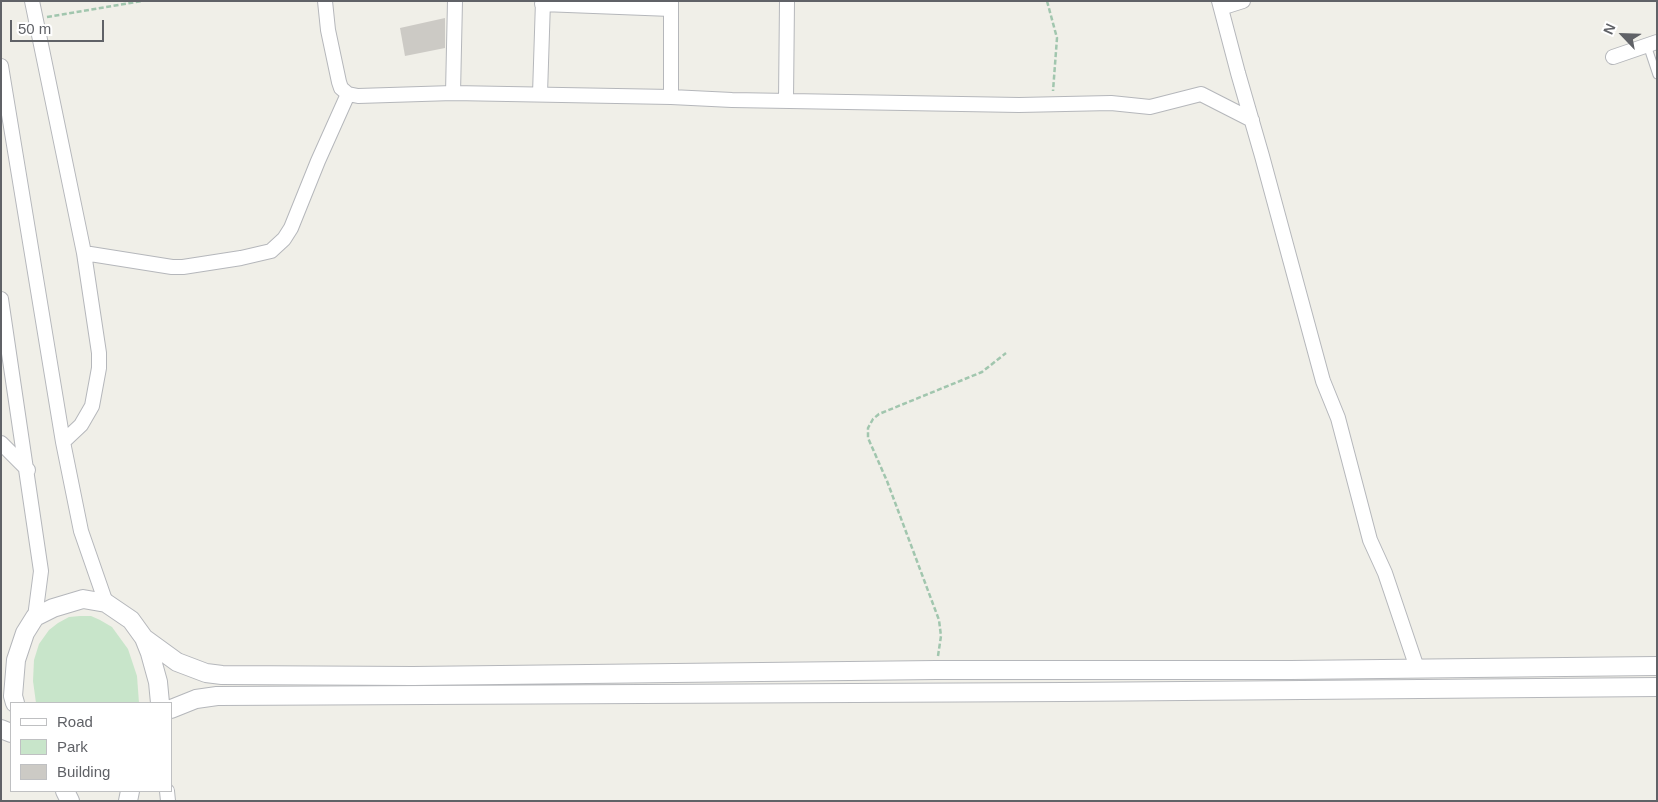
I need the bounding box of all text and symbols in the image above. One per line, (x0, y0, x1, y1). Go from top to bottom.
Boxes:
scale bar (12, 10, 106, 42)
north arrow (1598, 10, 1648, 60)
text: 50 m (18, 20, 51, 37)
text: N (1600, 21, 1619, 37)
legend (10, 702, 172, 792)
text: Road (57, 713, 93, 730)
text: Park (57, 738, 88, 755)
text: Building (57, 763, 110, 780)

